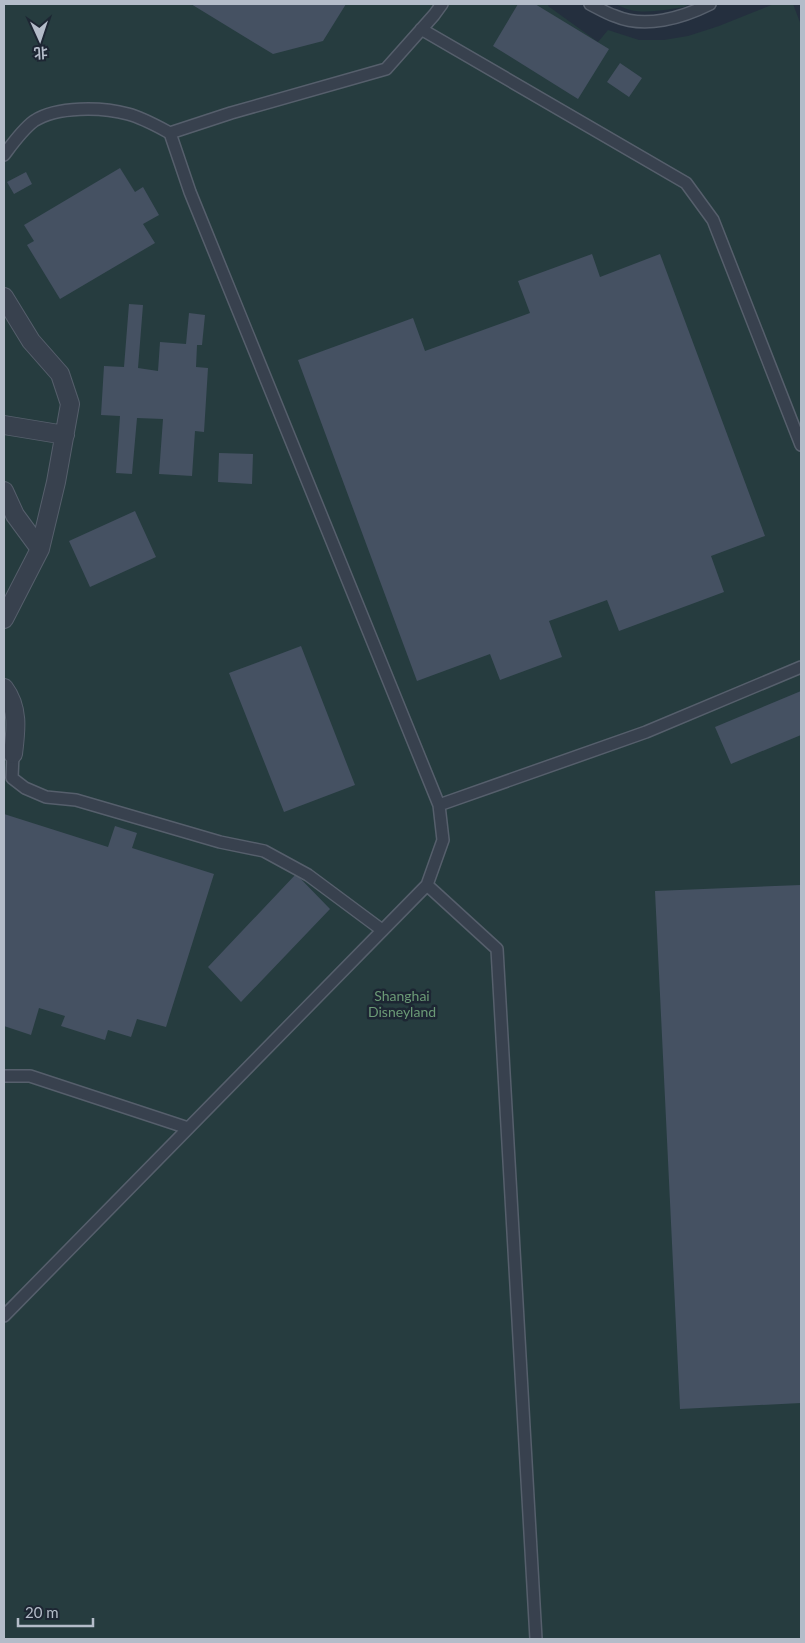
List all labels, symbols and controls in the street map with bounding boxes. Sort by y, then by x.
north arrow [15,15,65,65]
text: 北 [33,45,48,62]
park label: Shanghai Disneyland [368,987,436,1020]
scale bar [18,1596,92,1628]
text: 20 m [25,1603,59,1621]

